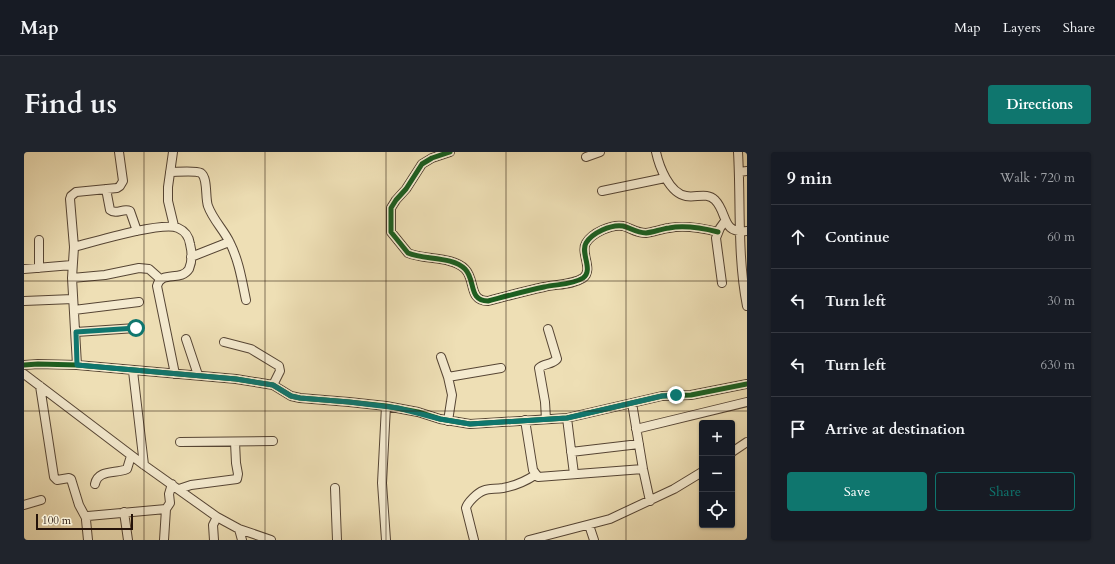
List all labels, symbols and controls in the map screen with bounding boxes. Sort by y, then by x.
text: Map [20,15,59,41]
text: Map [954,18,981,37]
text: Layers [1003,18,1041,37]
text: Share [1063,18,1095,37]
text: Find us [24,85,117,123]
button: Directions [988,85,1091,124]
text: 9 min [787,167,832,190]
text: Walk · 720 m [1000,169,1075,187]
icon: ahead [787,226,809,248]
text: Continue [825,227,890,247]
text: 60 m [1047,228,1075,246]
icon: left [787,290,809,312]
text: Turn left [825,291,886,311]
text: 30 m [1047,292,1075,310]
route start [127,319,145,337]
icon: left [787,354,809,376]
text: Turn left [825,355,886,375]
text: 630 m [1041,356,1075,374]
route end [667,386,685,404]
icon: arrive [787,418,809,440]
text: Arrive at destination [825,419,965,439]
map controls [699,420,735,528]
button: + [699,420,735,456]
button: − [699,456,735,492]
button: Save [787,472,927,511]
button: Share [935,472,1075,511]
button: locate [699,492,735,528]
scale bar [36,512,133,531]
text: 100 m [42,513,71,528]

